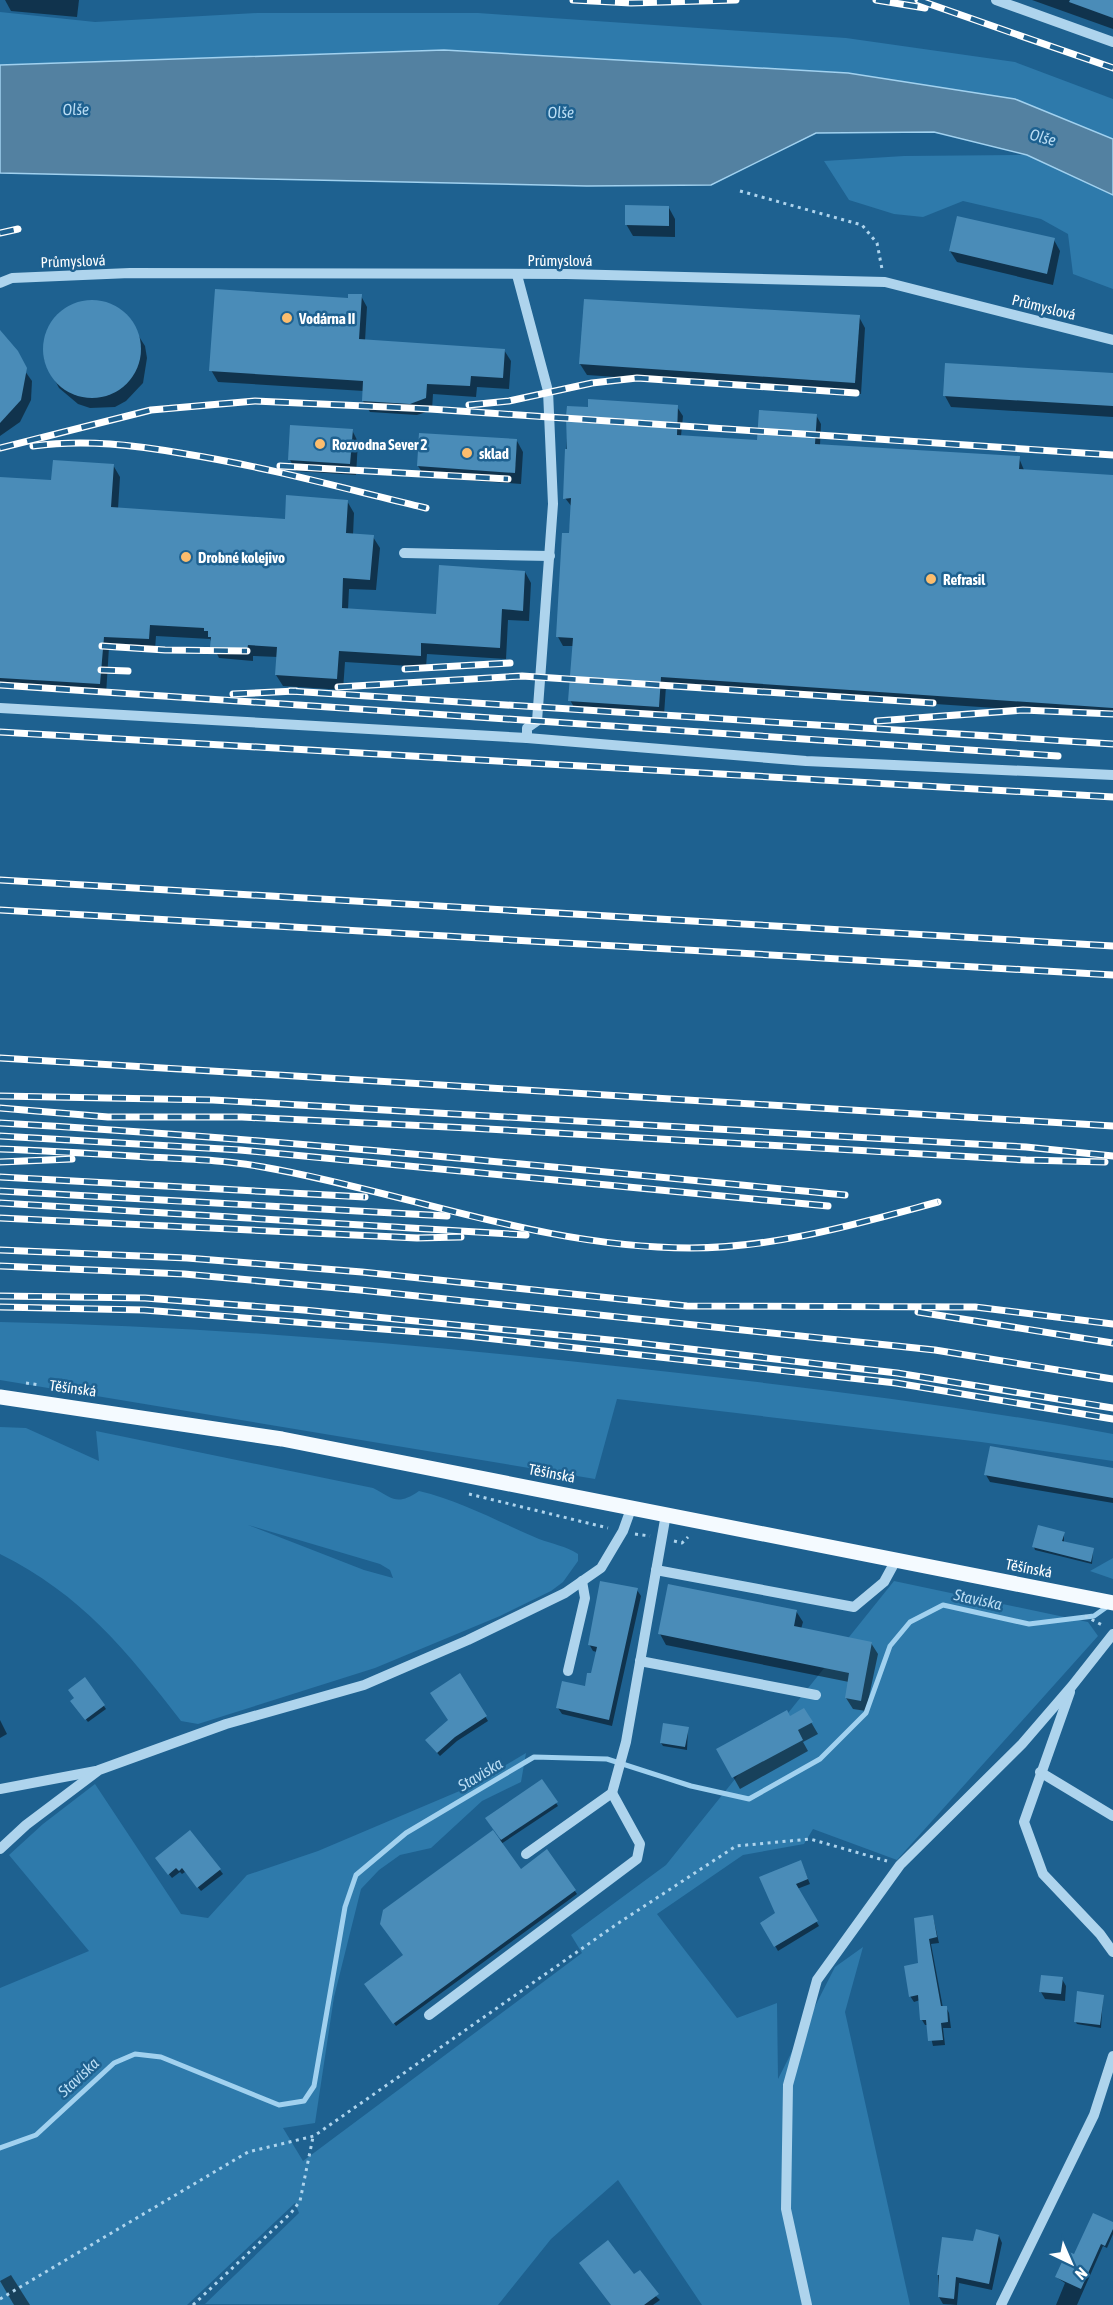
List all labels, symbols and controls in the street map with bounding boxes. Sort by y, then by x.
water label: Olše [63,100,89,118]
water label: Olše [548,103,574,121]
water label: Olše [1028,125,1058,149]
street label: Průmyslová [40,251,106,271]
street label: Průmyslová [527,252,593,269]
street label: Průmyslová [1010,291,1078,323]
place label: Vodárna II [298,310,356,327]
marker: Vodárna II [280,311,294,325]
place label: Rozvodna Sever 2 [332,436,428,453]
marker: Rozvodna Sever 2 [313,437,327,451]
place label: sklad [479,445,509,462]
marker: sklad [460,446,474,460]
place label: Drobné kolejivo [198,549,285,566]
marker: Drobné kolejivo [179,550,193,564]
place label: Refrasil [943,571,986,588]
marker: Refrasil [924,572,938,586]
street label: Těšínská [48,1376,98,1400]
street label: Těšínská [527,1460,577,1486]
street label: Těšínská [1004,1555,1054,1581]
water label: Staviska [951,1585,1004,1613]
water label: Staviska [454,1753,506,1795]
water label: Staviska [53,2053,102,2101]
north arrow [1041,2233,1101,2293]
text: N [1072,2264,1091,2284]

